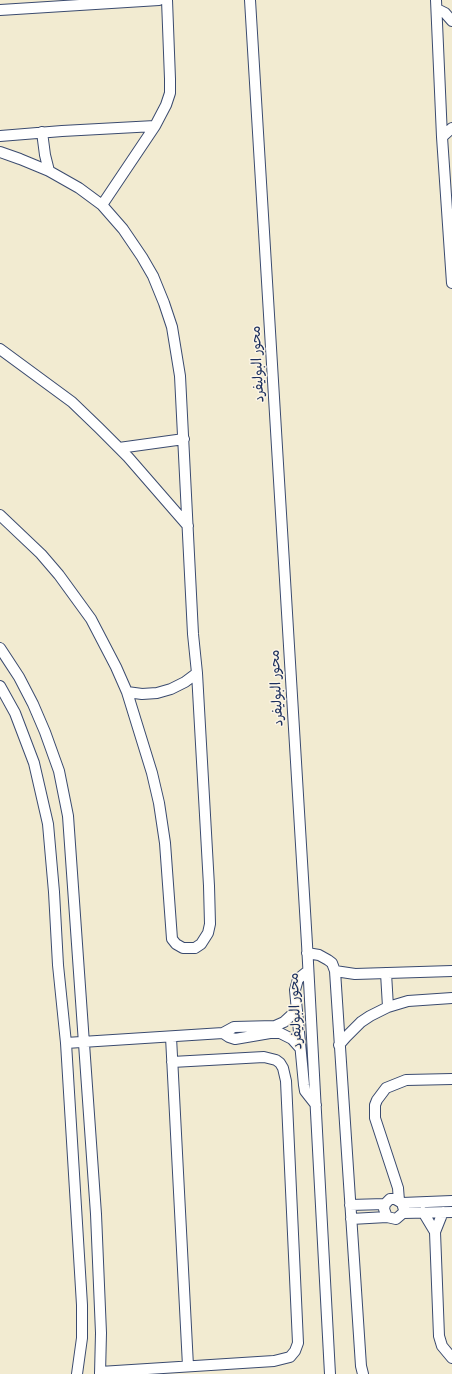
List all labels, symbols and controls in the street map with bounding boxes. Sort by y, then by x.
street label: محور البوليفرد [248,325,268,403]
street label: محور البوليفرد [267,649,287,727]
street label: محور البوليفرد [286,972,306,1050]

